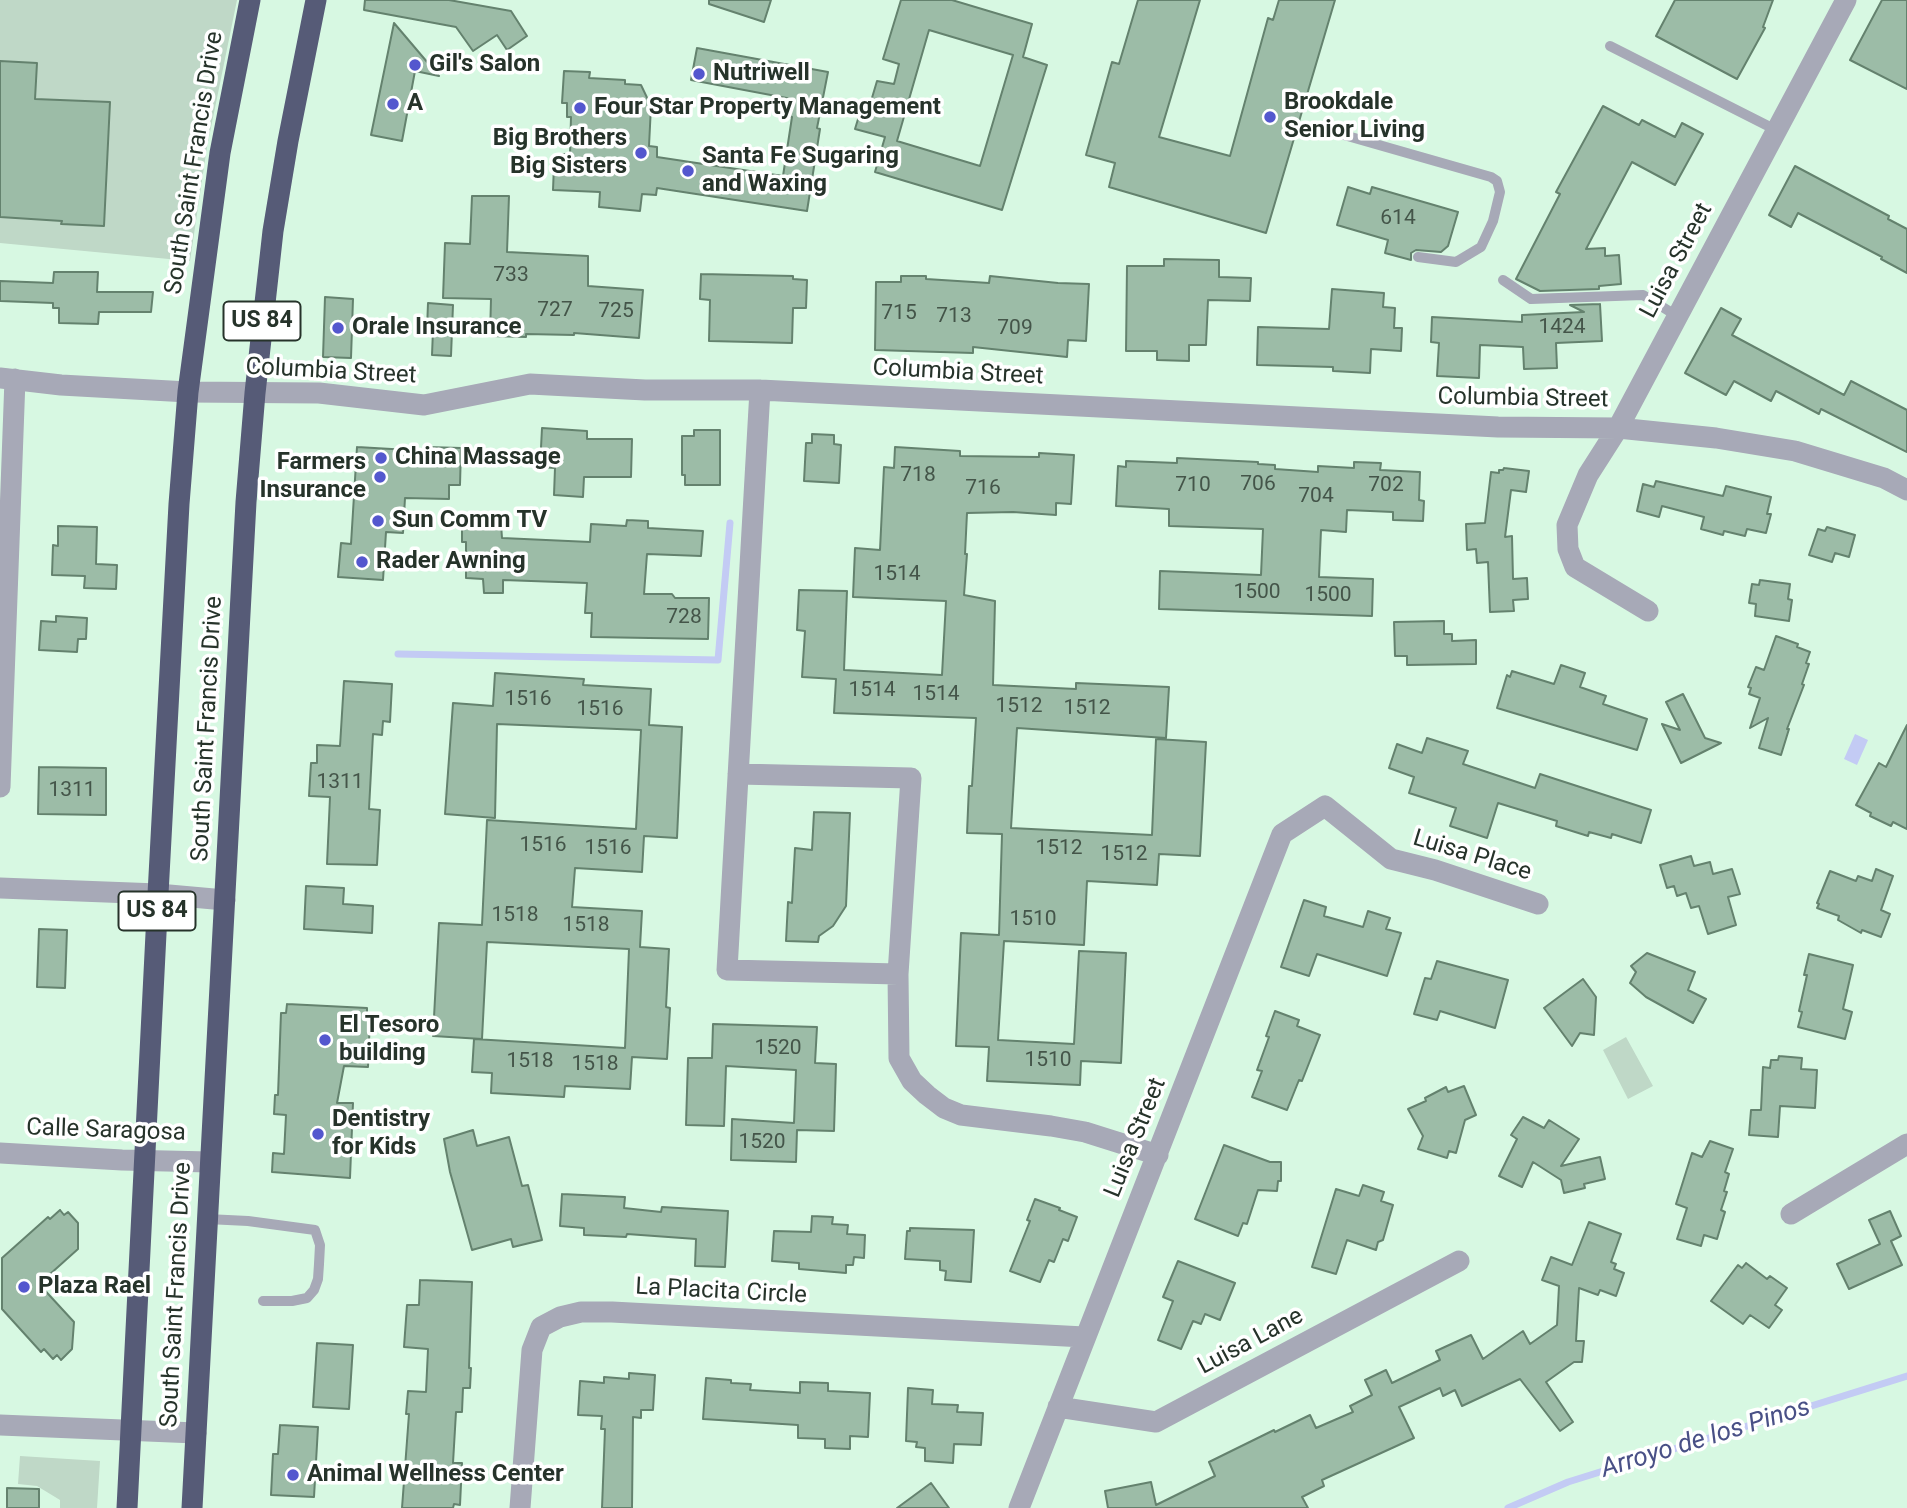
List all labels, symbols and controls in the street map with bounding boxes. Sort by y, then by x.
street label: South Saint Francis Drive [160,29,230,297]
place label: Gil's Salon [429,51,540,79]
marker: Gil's Salon [407,57,423,73]
place label: Nutriwell [713,60,810,88]
marker: Nutriwell [691,66,707,82]
place label: Brookdale Senior Living [1284,89,1425,145]
place label: A [407,90,423,118]
place label: Four Star Property Management [594,94,941,122]
marker: A [385,96,401,112]
marker: Four Star Property Management [572,100,588,116]
marker: Brookdale Senior Living [1262,109,1278,125]
place label: Big Brothers Big Sisters [493,125,627,181]
place label: Santa Fe Sugaring and Waxing [702,143,899,199]
marker: Big Brothers Big Sisters [633,145,649,161]
marker: Santa Fe Sugaring and Waxing [680,163,696,179]
street label: Luisa Street [1635,199,1719,323]
house number: 614 [1380,206,1416,232]
house number: 733 [493,263,529,289]
house number: 727 [537,298,573,324]
house number: 725 [598,299,634,325]
house number: 715 [881,301,917,327]
road number: US 84 [224,302,300,340]
house number: 713 [936,304,972,330]
place label: Orale Insurance [352,314,521,342]
house number: 1424 [1538,315,1586,341]
house number: 709 [997,316,1033,342]
marker: Orale Insurance [330,320,346,336]
street label: Columbia Street [245,353,417,391]
street label: Columbia Street [872,354,1044,392]
street label: Columbia Street [1437,383,1609,415]
place label: China Massage [395,444,561,472]
place label: Farmers Insurance [260,449,366,505]
marker: China Massage [373,450,389,466]
house number: 718 [900,463,936,489]
marker: Farmers Insurance [372,469,388,485]
house number: 706 [1240,472,1276,498]
house number: 710 [1175,473,1211,499]
house number: 702 [1368,473,1404,499]
house number: 716 [965,476,1001,502]
house number: 704 [1298,484,1334,510]
place label: Sun Comm TV [392,507,547,535]
marker: Sun Comm TV [370,513,386,529]
place label: Rader Awning [376,548,526,576]
marker: Rader Awning [354,554,370,570]
house number: 1514 [873,562,921,588]
house number: 1500 [1233,580,1281,606]
house number: 1500 [1304,583,1352,609]
street label: South Saint Francis Drive [187,595,229,863]
house number: 728 [666,605,702,631]
house number: 1514 [848,678,896,704]
house number: 1514 [912,682,960,708]
house number: 1516 [504,687,552,713]
house number: 1512 [995,694,1043,720]
house number: 1512 [1063,696,1111,722]
house number: 1516 [576,697,624,723]
house number: 1311 [316,770,364,796]
house number: 1311 [48,778,96,804]
street label: Luisa Place [1409,824,1535,888]
house number: 1516 [519,833,567,859]
house number: 1516 [584,836,632,862]
house number: 1512 [1035,836,1083,862]
house number: 1512 [1100,842,1148,868]
road number: US 84 [118,891,196,930]
house number: 1518 [491,903,539,929]
house number: 1510 [1009,907,1057,933]
house number: 1518 [562,913,610,939]
place label: El Tesoro building [339,1012,439,1068]
marker: El Tesoro building [317,1032,333,1048]
house number: 1520 [754,1036,802,1062]
house number: 1510 [1024,1048,1072,1074]
house number: 1518 [506,1049,554,1075]
house number: 1518 [571,1052,619,1078]
street label: Luisa Street [1099,1074,1173,1202]
place label: Dentistry for Kids [332,1106,430,1162]
street label: Calle Saragosa [26,1114,186,1148]
marker: Dentistry for Kids [310,1126,326,1142]
house number: 1520 [738,1130,786,1156]
street label: South Saint Francis Drive [156,1161,198,1429]
place label: Plaza Rael [38,1273,151,1301]
street label: La Placita Circle [635,1273,807,1311]
marker: Plaza Rael [16,1279,32,1295]
street label: Luisa Lane [1194,1302,1308,1382]
water label: Arroyo de los Pinos [1598,1392,1814,1486]
place label: Animal Wellness Center [307,1461,564,1489]
marker: Animal Wellness Center [285,1467,301,1483]

